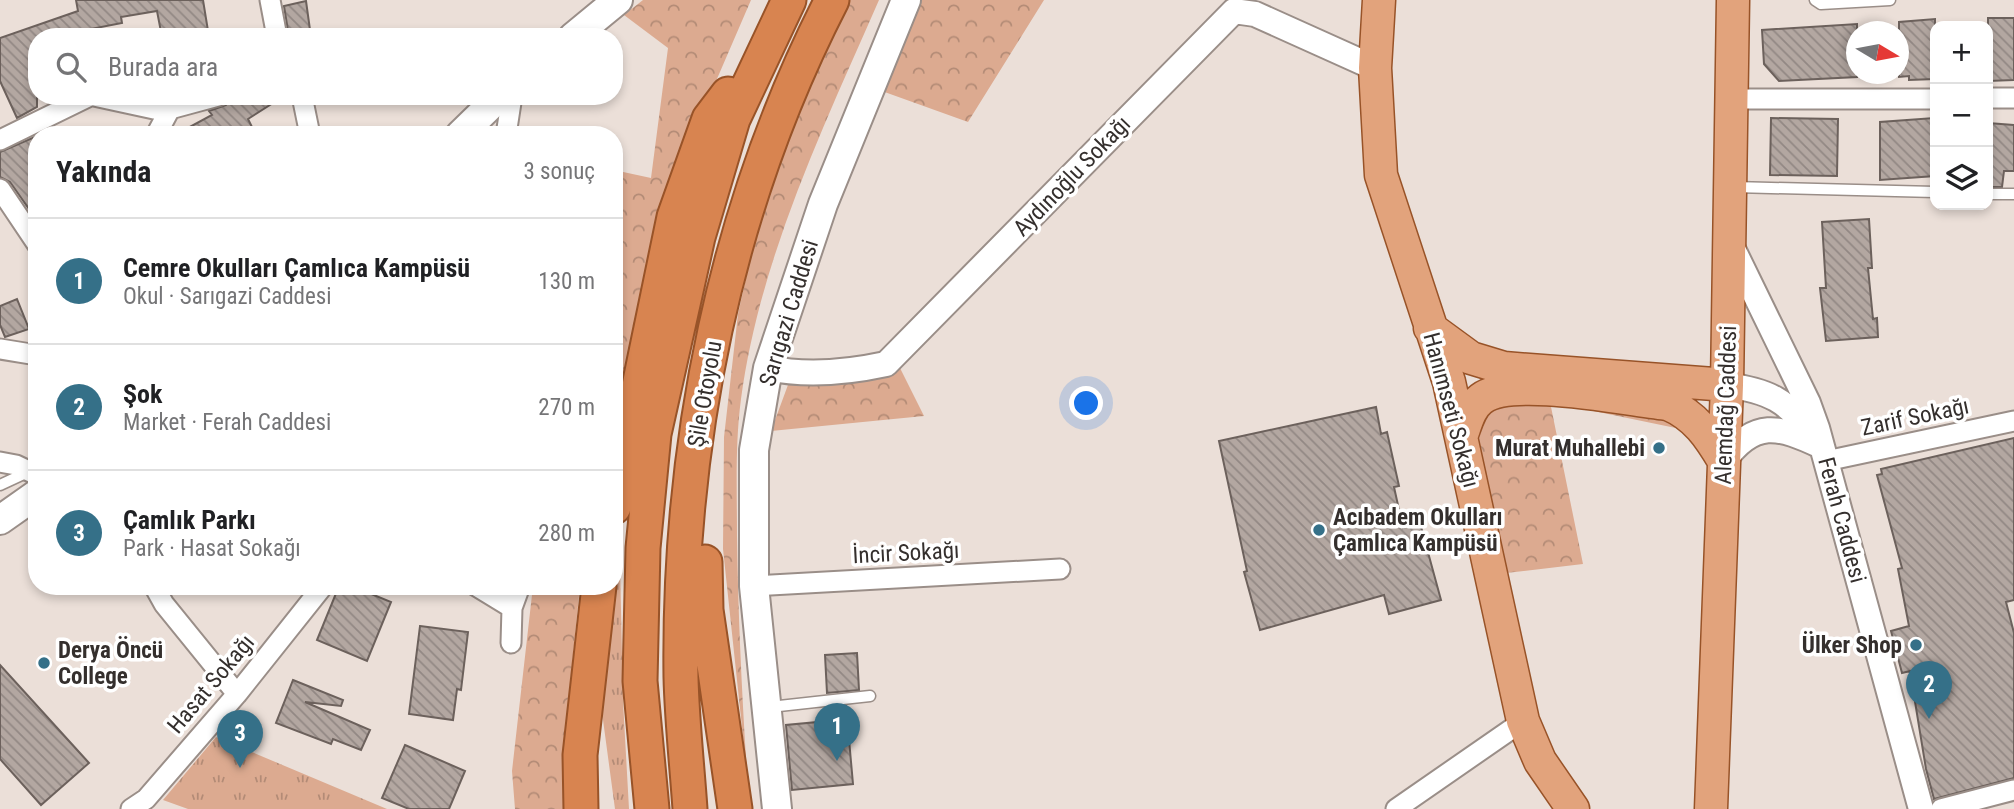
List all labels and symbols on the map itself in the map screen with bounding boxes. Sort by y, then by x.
north arrow [1846,21,1909,84]
street label: Aydınoğlu Sokağı [1008,110,1136,242]
street label: Sarıgazi Caddesi [754,236,824,390]
street label: Alemdağ Caddesi [1710,325,1742,485]
street label: Hanımseti Sokağı [1417,330,1485,490]
street label: Şile Otoyolu [682,339,728,449]
your location [1069,386,1103,420]
street label: Zarif Sokağı [1859,392,1971,442]
place label: Murat Muhallebi [1495,435,1645,462]
marker: Murat Muhallebi [1651,440,1667,456]
street label: Ferah Caddesi [1812,454,1872,586]
place label: Acıbadem Okulları Çamlıca Kampüsü [1333,504,1503,557]
marker: Acıbadem Okulları Çamlıca Kampüsü [1311,522,1327,538]
street label: İncir Sokağı [852,537,960,569]
street label: Hasat Sokağı [162,629,260,739]
place label: Ülker Shop [1802,631,1902,659]
place label: Derya Öncü College [58,636,163,690]
marker: Ülker Shop [1908,637,1924,653]
marker: Derya Öncü College [36,655,52,671]
pin: 2 [1906,661,1952,719]
pin: 1 [814,703,860,761]
pin: 3 [217,710,263,768]

